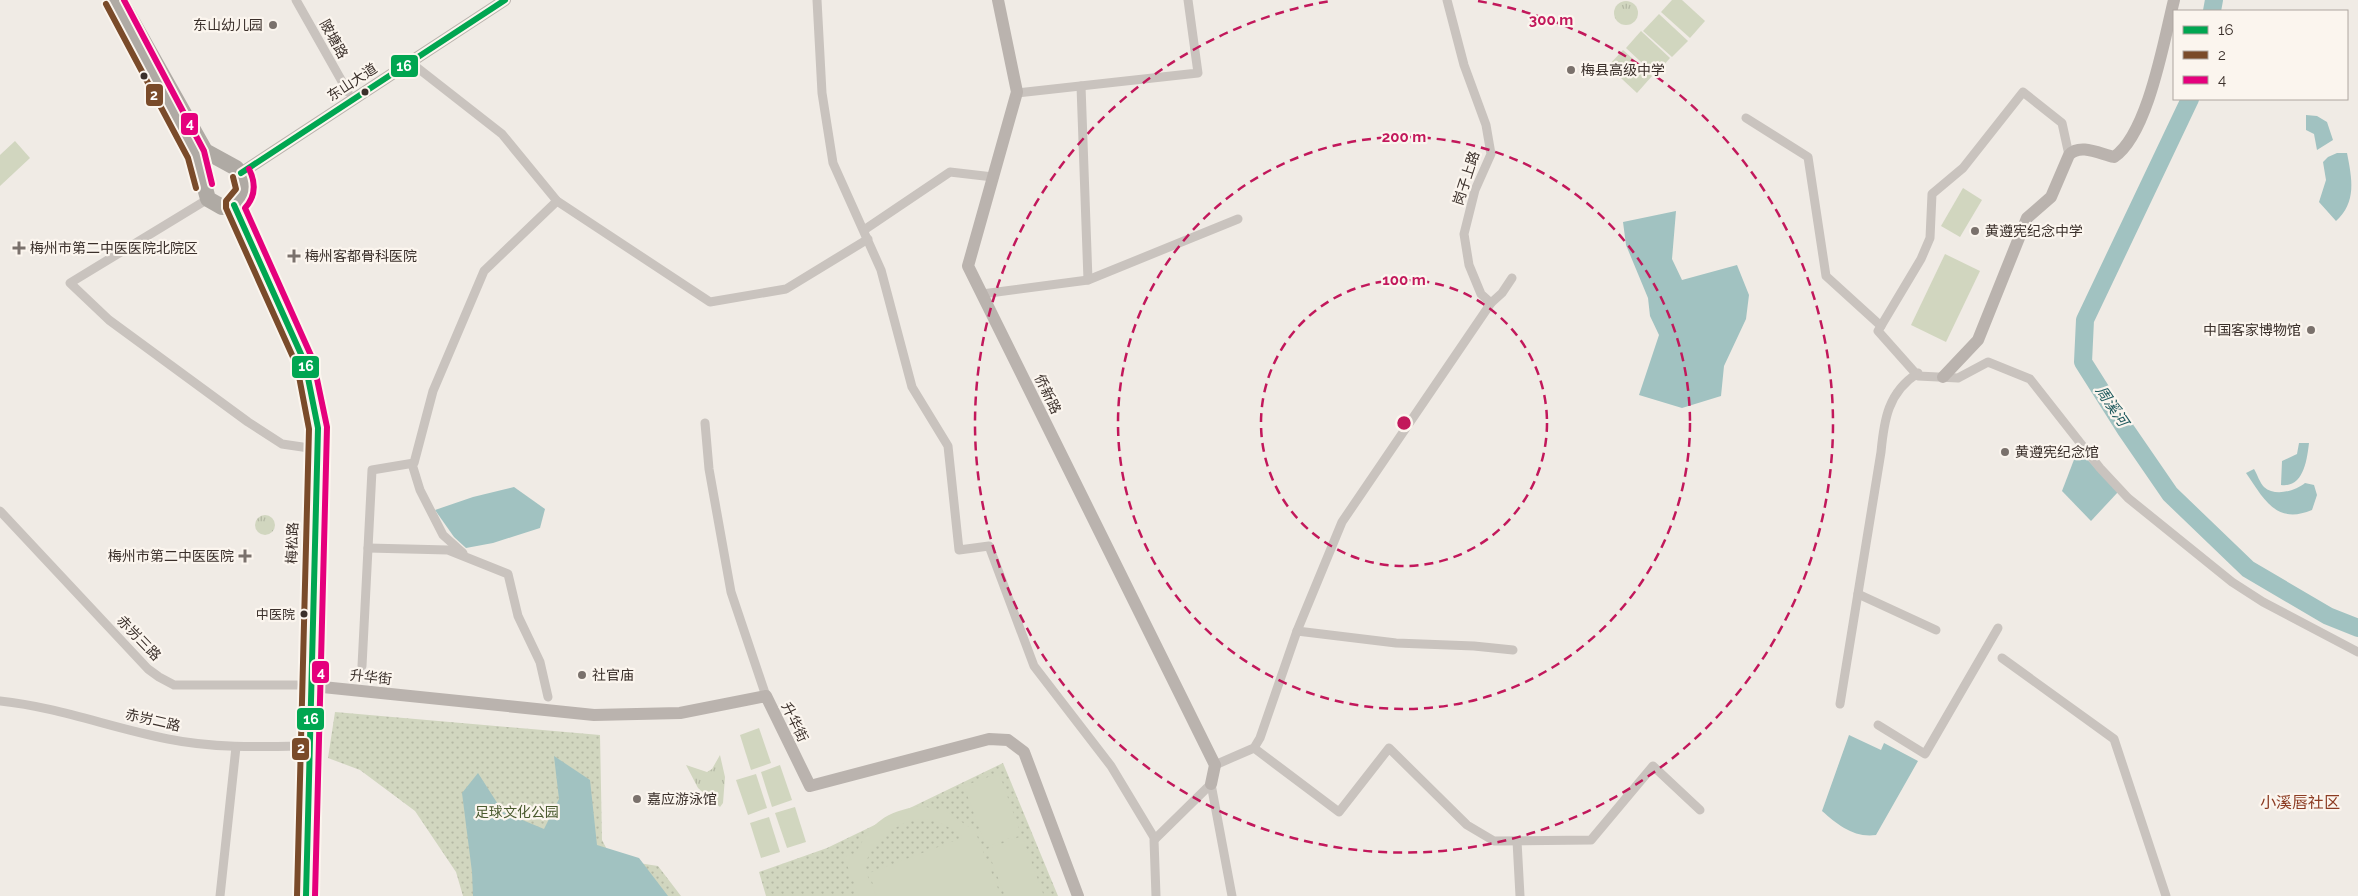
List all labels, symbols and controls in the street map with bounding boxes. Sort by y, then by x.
legend [2173,10,2348,100]
text: 300 m [1529,11,1573,29]
place label: 东山幼儿园 [193,17,263,33]
street label: 陂塘路 [317,17,351,61]
marker: 东山幼儿园 [267,19,279,31]
text: 16 [2218,21,2233,39]
text: 2 [2218,46,2226,64]
line badge: 16 [390,54,419,78]
text: 16 [396,58,412,74]
street label: 东山大道 [324,60,380,104]
place label: 梅县高级中学 [1581,62,1665,78]
marker: 梅县高级中学 [1565,64,1577,76]
unlabelled marker [139,71,149,81]
text: 4 [2218,71,2226,89]
line badge: 2 [145,83,164,107]
text: 2 [150,87,158,103]
unlabelled marker [360,87,370,97]
line badge: 4 [180,112,199,136]
text: 4 [186,115,194,131]
text: 200 m [1382,128,1426,146]
street label: 岗子上路 [1450,149,1482,207]
place label: 黄遵宪纪念中学 [1985,223,2083,239]
marker: 黄遵宪纪念中学 [1969,225,1981,237]
place label: 梅州市第二中医医院北院区 [30,240,198,256]
marker: 梅州市第二中医医院北院区 [12,241,26,255]
place label: 梅州客都骨科医院 [305,248,417,264]
marker: 梅州客都骨科医院 [287,249,301,263]
text: 100 m [1382,271,1426,289]
place label: 中国客家博物馆 [2203,322,2301,338]
marker: 中国客家博物馆 [2305,324,2317,336]
line badge: 16 [291,355,320,379]
text: 16 [298,358,314,374]
street label: 侨新路 [1032,372,1064,416]
water label: 周溪河 [2092,382,2134,432]
centre of rings [1395,414,1413,432]
place label: 黄遵宪纪念馆 [2015,444,2099,460]
marker: 黄遵宪纪念馆 [1999,446,2011,458]
street label: 梅松路 [283,522,301,564]
place label: 梅州市第二中医医院 [108,548,234,564]
marker: 梅州市第二中医医院 [238,549,252,563]
place label: 中医院 [256,607,295,622]
marker: 中医院 [299,609,309,619]
street label: 赤岃三路 [114,612,164,664]
line badge: 4 [311,660,330,684]
text: 4 [317,664,325,680]
street label: 升华街 [349,667,393,687]
place label: 社官庙 [592,667,634,683]
marker: 社官庙 [576,669,588,681]
street label: 升华街 [779,700,811,744]
street label: 赤岃二路 [124,706,182,734]
line badge: 16 [296,707,325,731]
text: 16 [303,711,319,727]
line badge: 2 [291,737,310,761]
text: 2 [297,740,305,756]
place label: 嘉应游泳馆 [647,791,717,807]
marker: 嘉应游泳馆 [631,793,643,805]
district label: 小溪唇社区 [2260,793,2340,812]
park label: 足球文化公园 [475,804,559,820]

